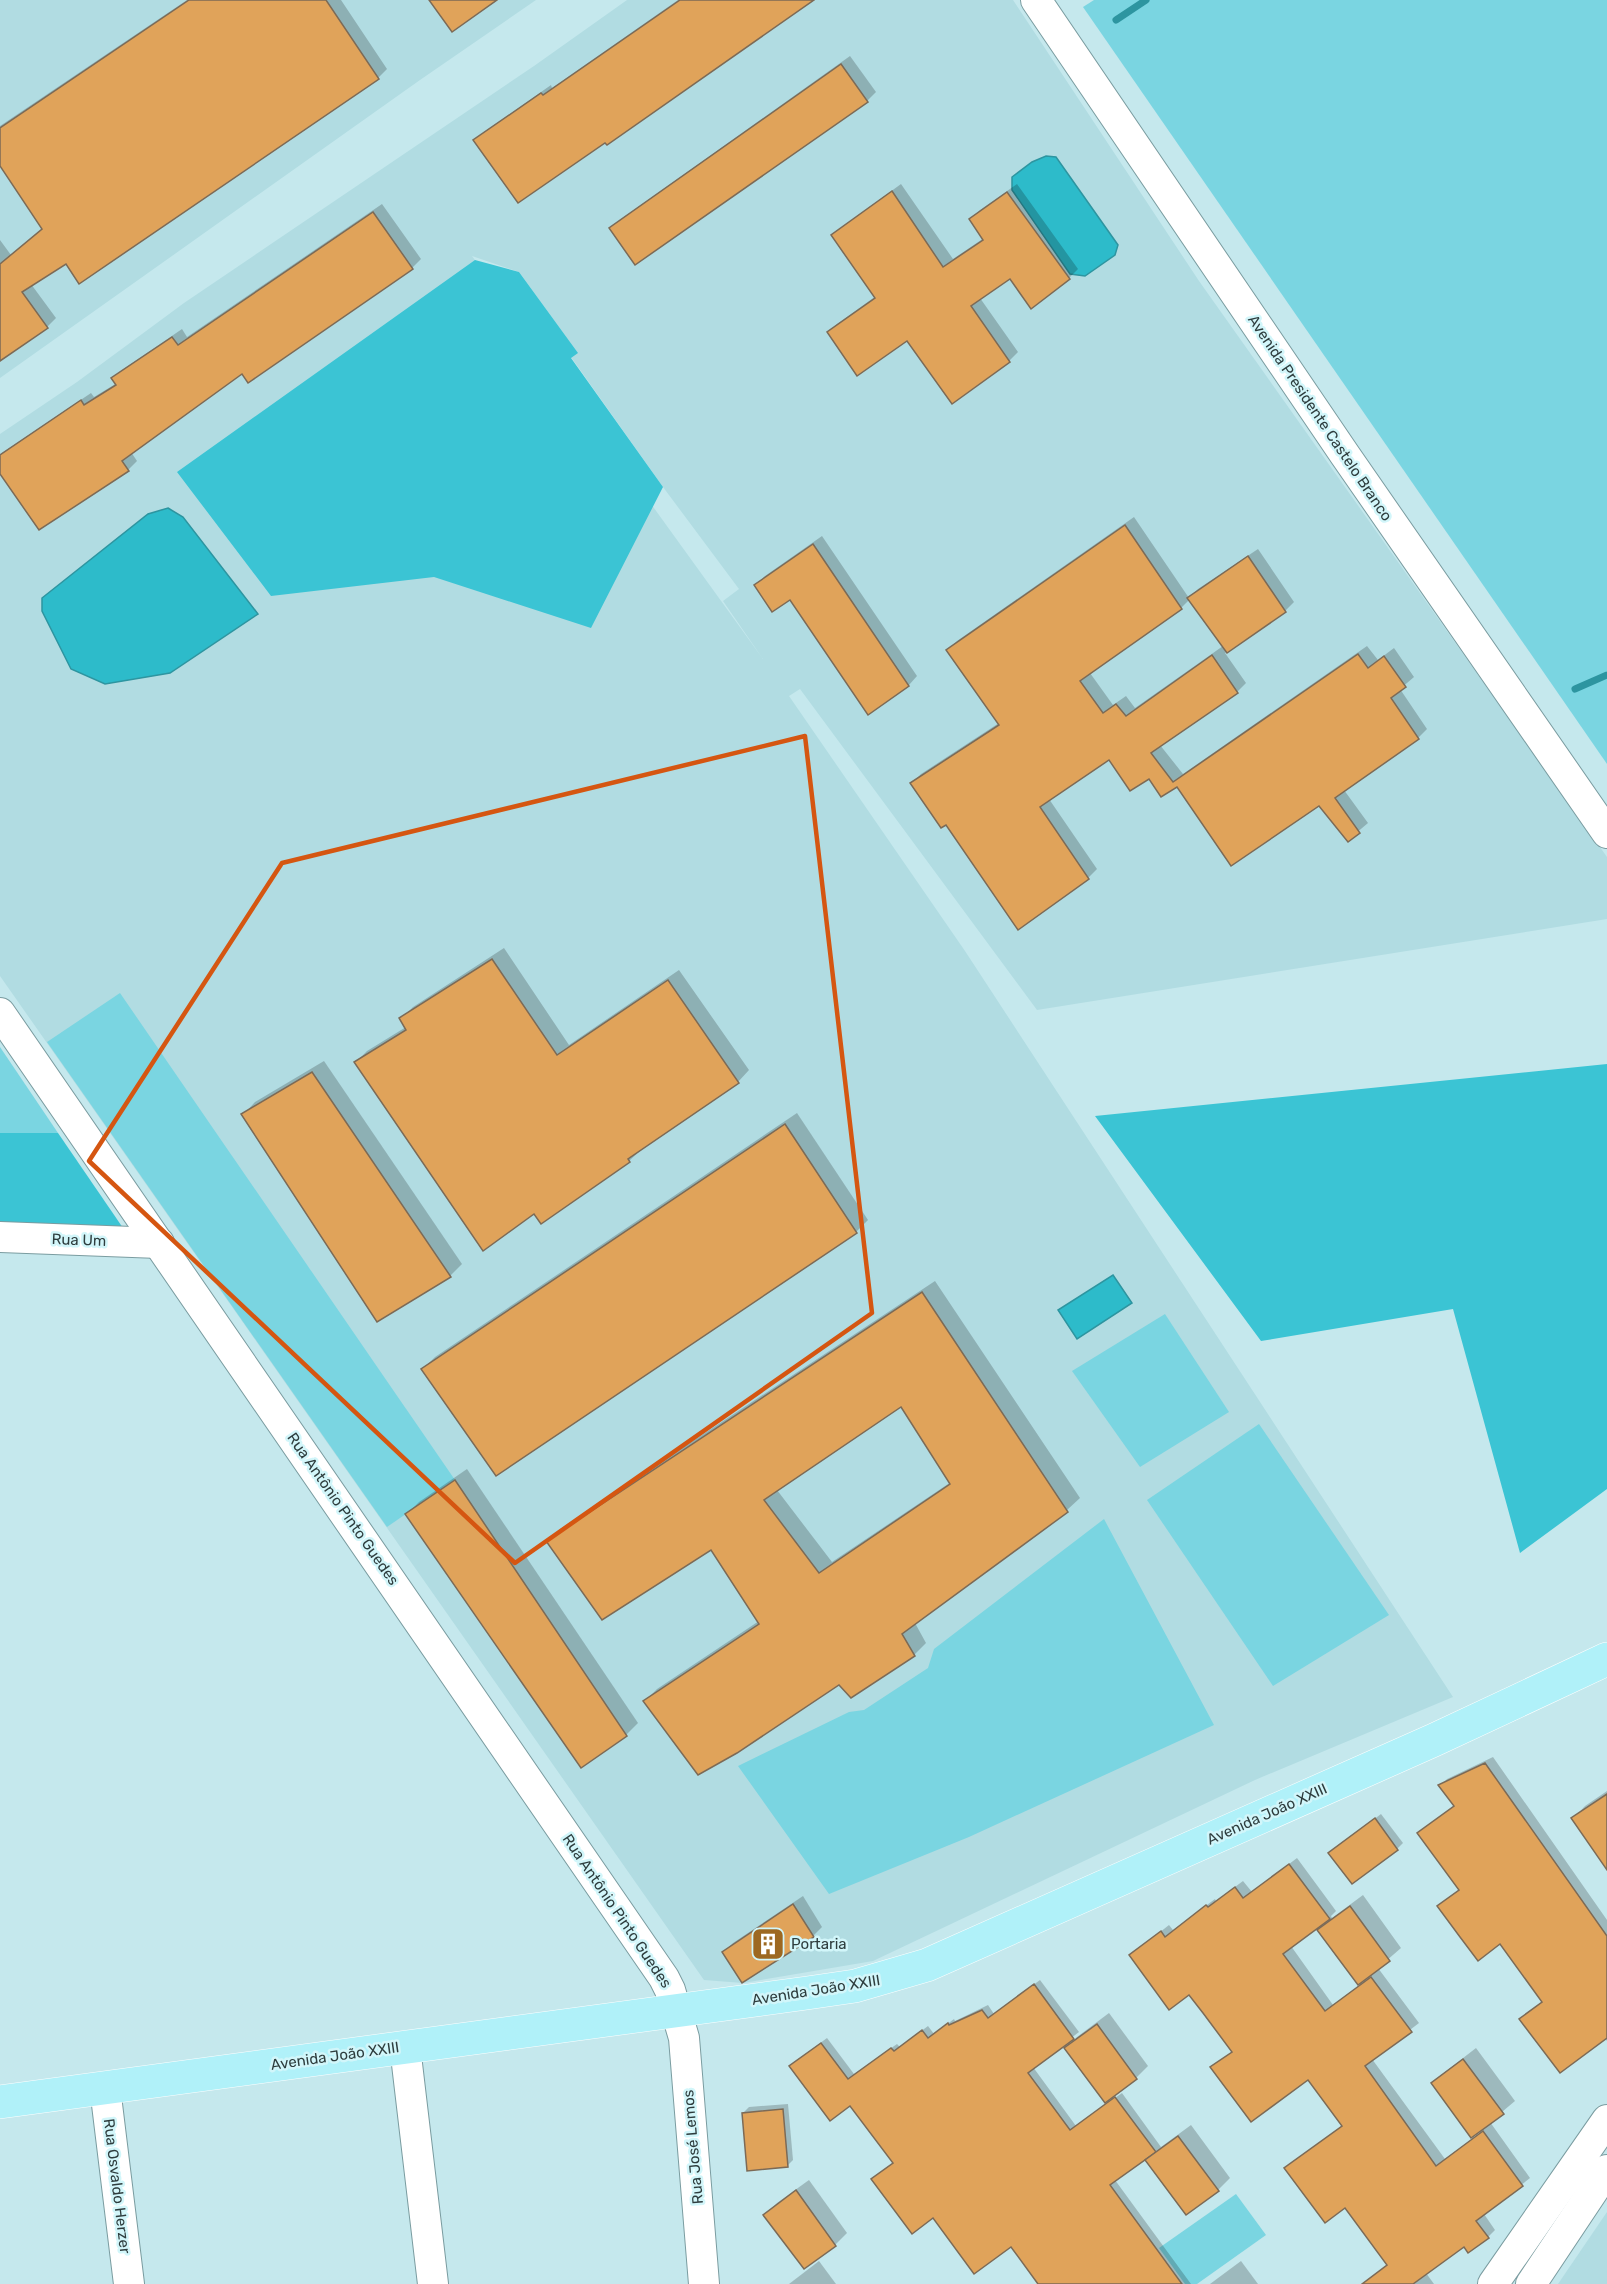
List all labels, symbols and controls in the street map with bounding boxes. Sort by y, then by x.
street label: Avenida Presidente Castelo Branco [1244,312,1396,524]
street label: Rua Um [51,1230,107,1250]
street label: Rua Antônio Pinto Guedes [283,1429,403,1589]
street label: Avenida João XXIII [1204,1779,1330,1849]
street label: Rua Antônio Pinto Guedes [559,1831,676,1992]
building icon: Portaria [750,1926,786,1962]
place label: Portaria [791,1935,847,1953]
street label: Avenida João XXIII [751,1971,881,2009]
street label: Avenida João XXIII [270,2038,400,2074]
street label: Rua José Lemos [679,2089,707,2205]
street label: Rua Osvaldo Herzer [100,2117,134,2255]

